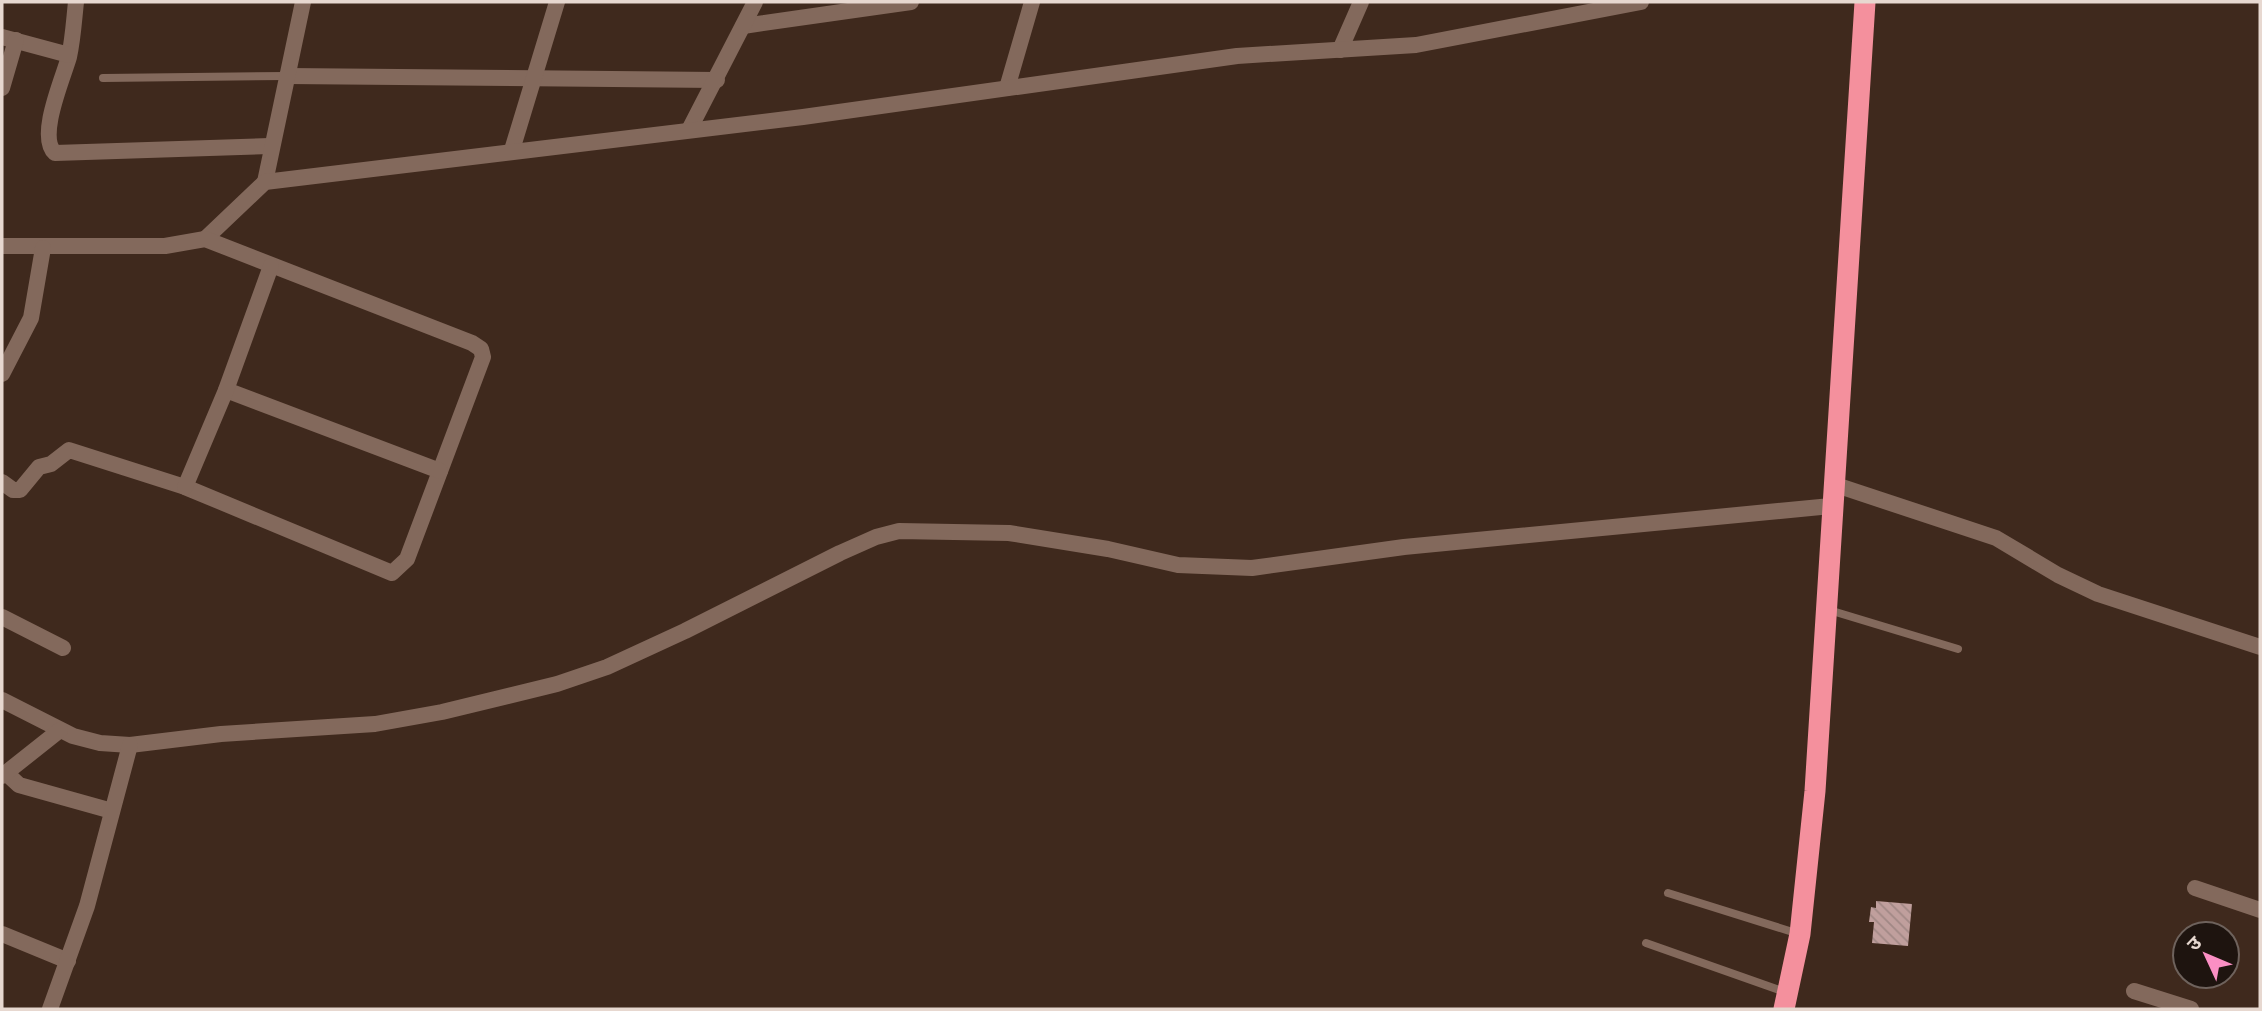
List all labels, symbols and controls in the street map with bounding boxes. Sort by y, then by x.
north arrow [2171,920,2241,990]
text: उ [2183,932,2208,956]

